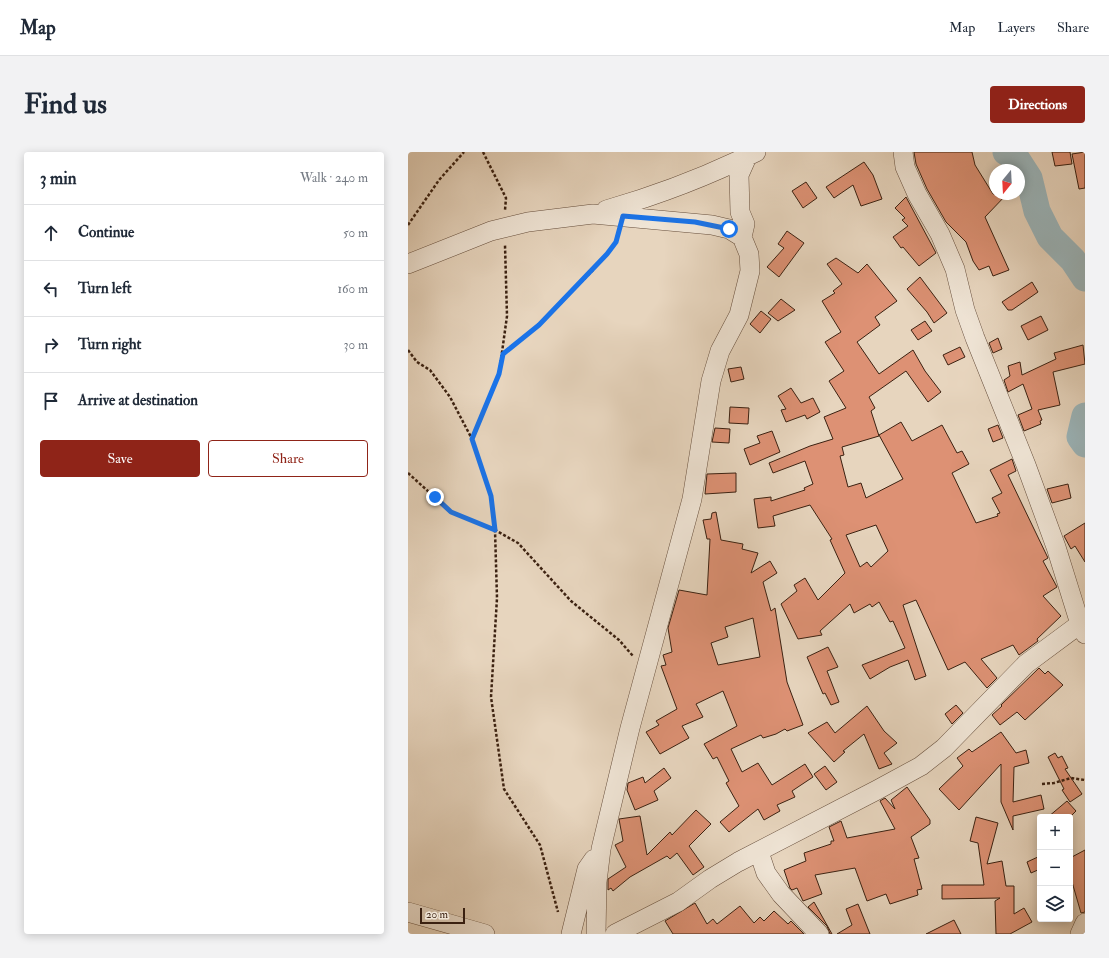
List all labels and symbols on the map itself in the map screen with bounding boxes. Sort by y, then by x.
north arrow [989,164,1025,200]
route start [720,220,738,238]
route end [426,488,444,506]
scale bar [420,906,465,925]

